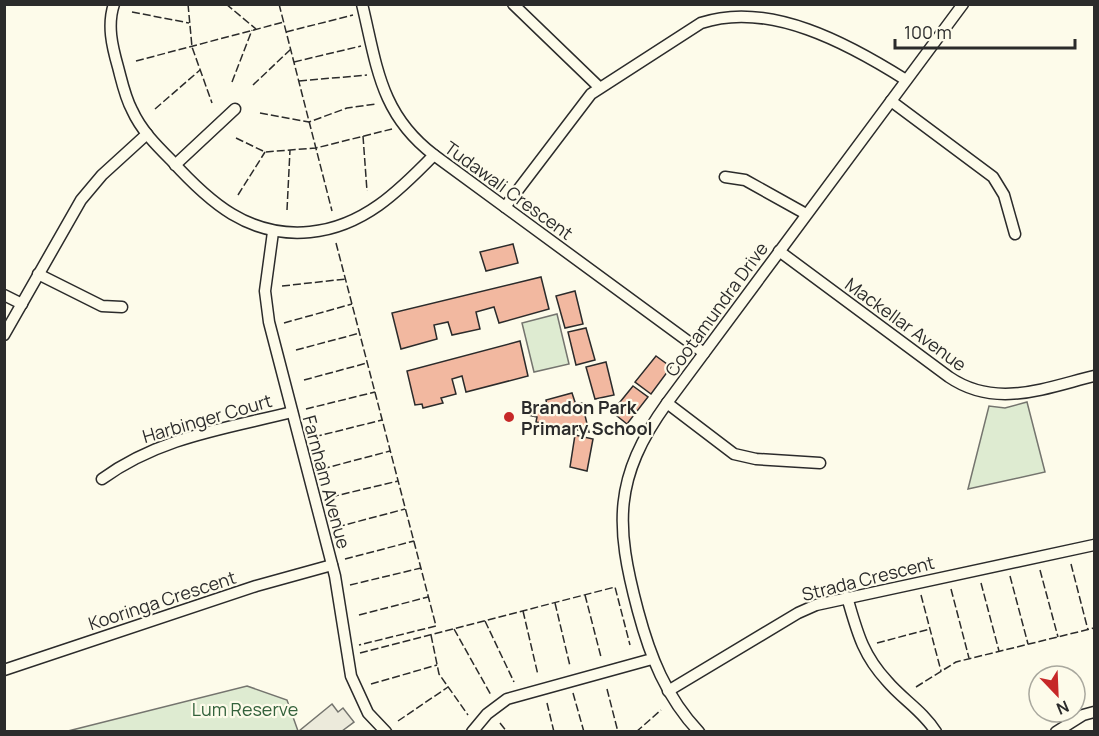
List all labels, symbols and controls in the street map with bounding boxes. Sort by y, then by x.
scale bar [895,12,1075,50]
text: 100 m [904,20,952,44]
street label: Tudawali Crescent [440,135,578,245]
street label: Cootamundra Drive [659,237,773,381]
street label: Mackellar Avenue [841,272,971,376]
street label: Harbinger Court [140,388,274,448]
place label: Brandon Park Primary School [521,395,653,440]
marker: Brandon Park Primary School [502,410,516,424]
street label: Farnham Avenue [298,413,356,551]
street label: Strada Crescent [799,550,937,606]
street label: Kooringa Crescent [85,565,239,635]
north arrow [1027,664,1087,724]
text: N [1053,695,1072,720]
park label: Lum Reserve [192,697,298,721]

